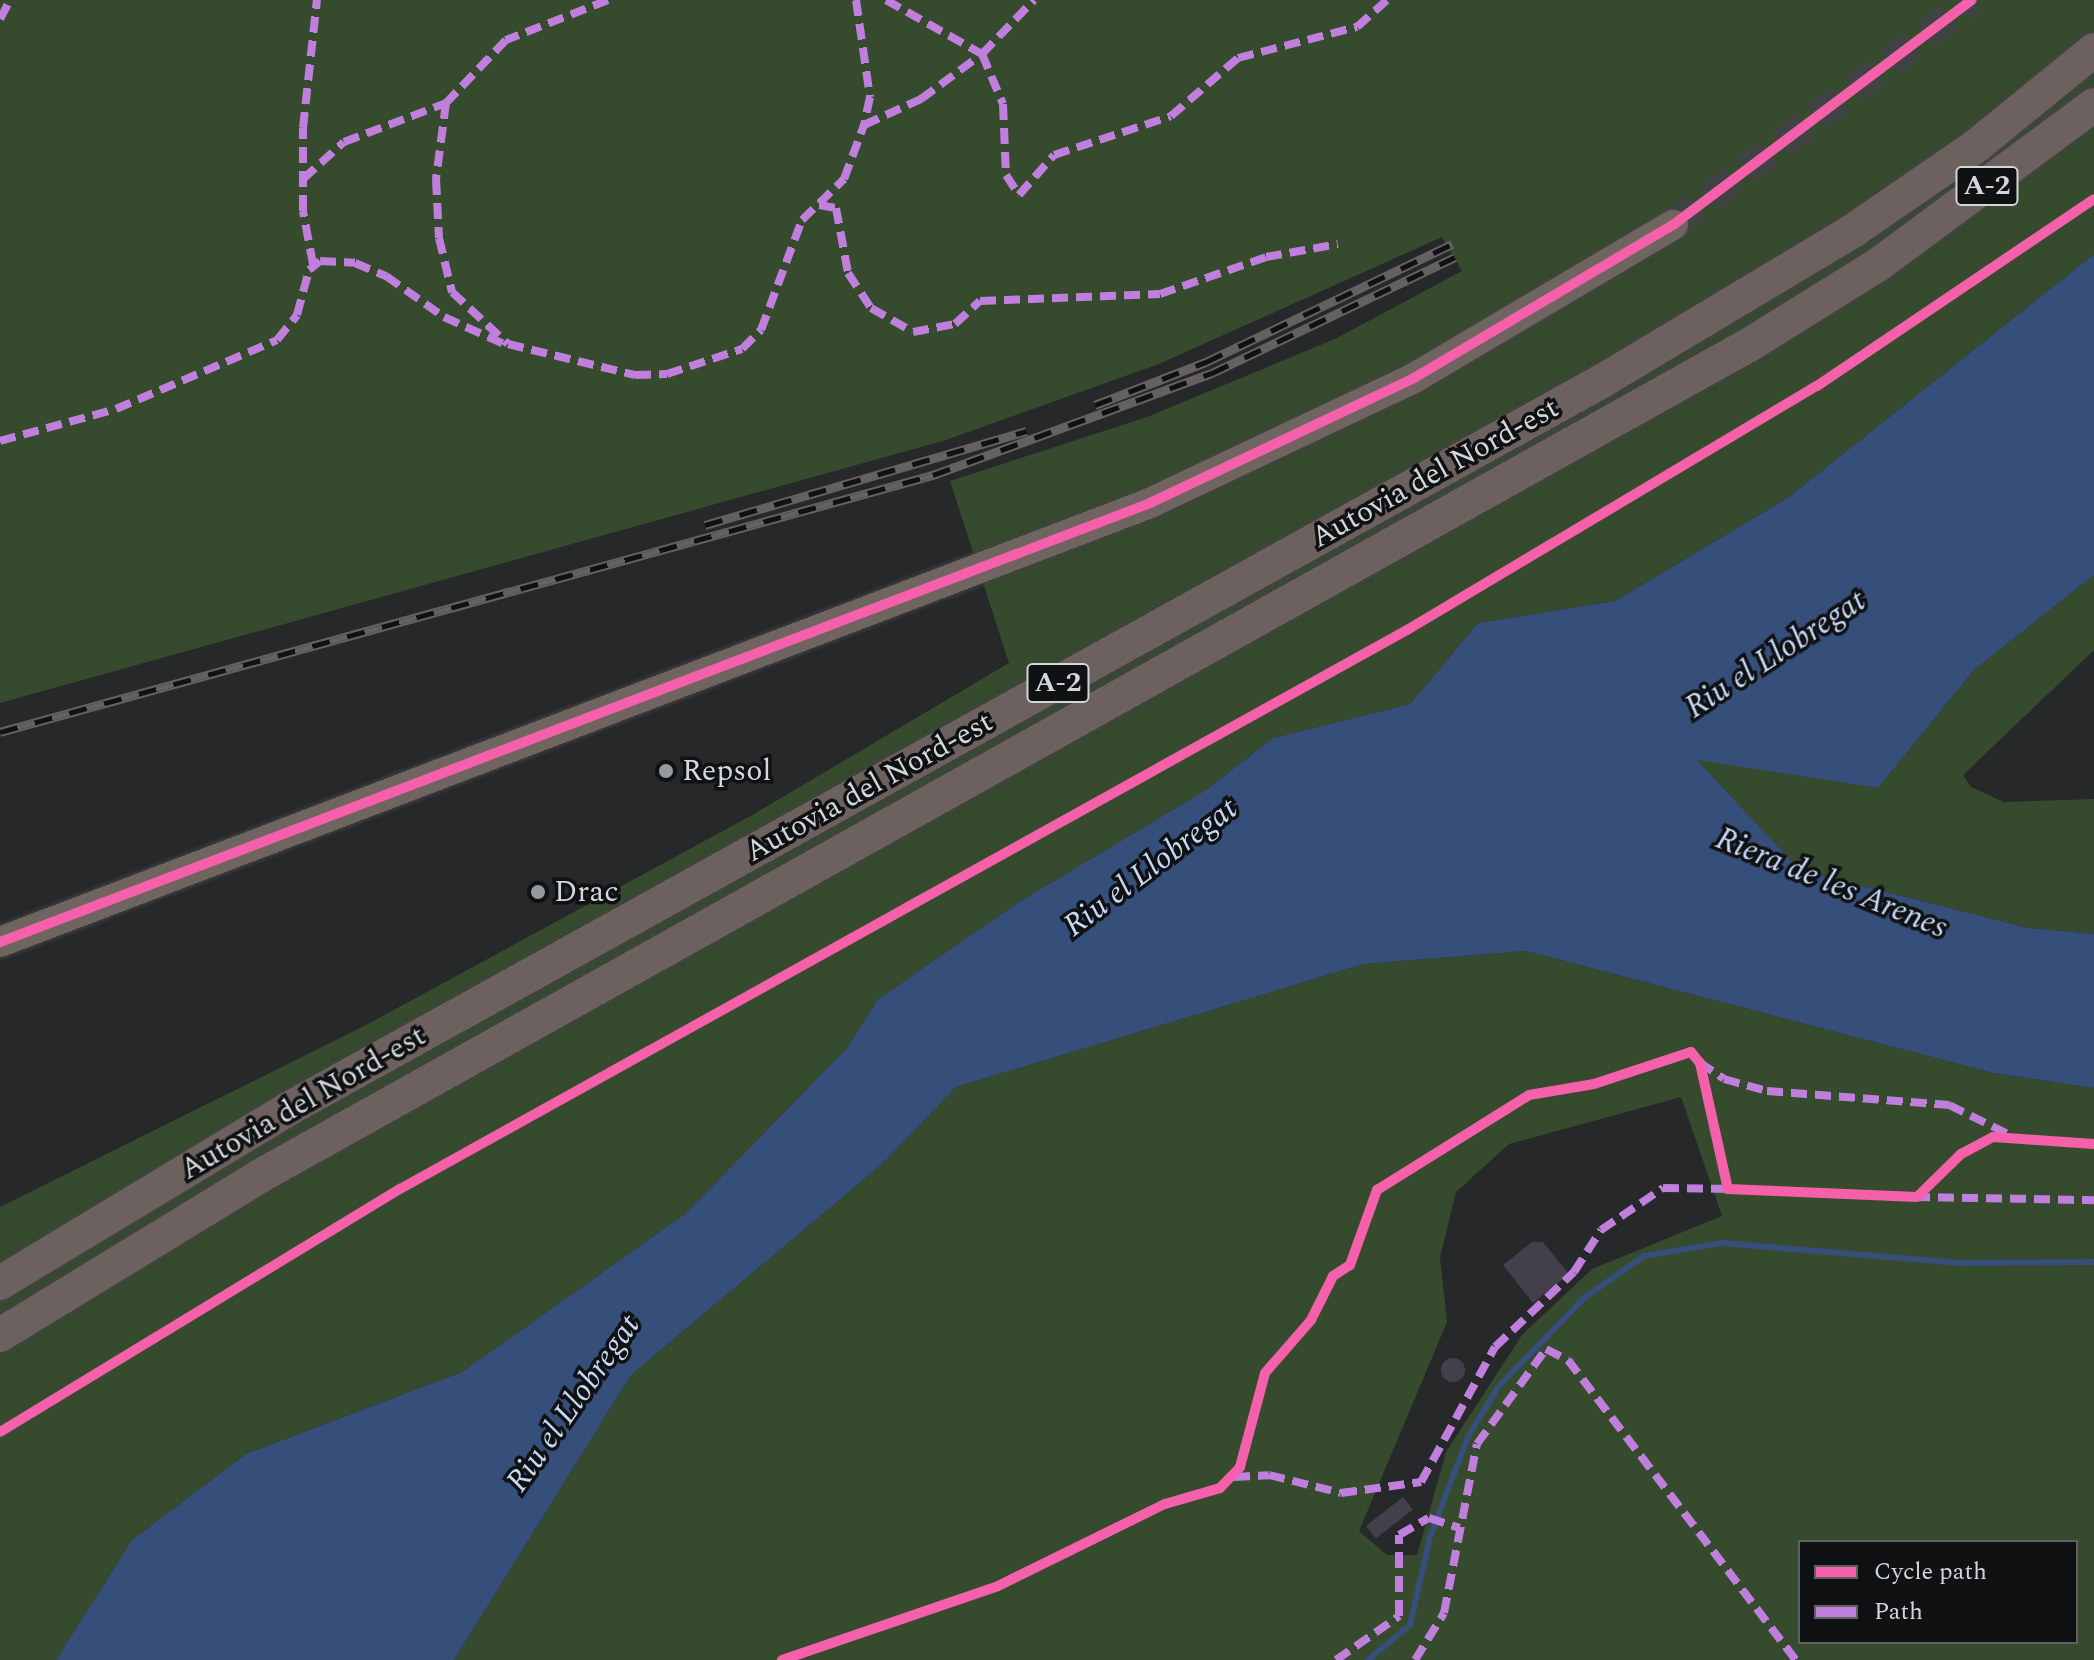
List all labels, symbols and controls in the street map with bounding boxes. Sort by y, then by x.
road number: A-2 [1955,162,2019,210]
street label: Autovia del Nord-est [1305,390,1565,556]
water label: Riu el Llobregat [1679,582,1873,728]
road number: A-2 [1026,659,1090,707]
street label: Autovia del Nord-est [739,704,999,870]
place label: Repsol [682,753,771,789]
marker: Repsol [657,762,675,780]
water label: Riu el Llobregat [1057,790,1245,946]
water label: Riera de les Arenes [1710,820,1952,948]
place label: Drac [554,874,618,910]
marker: Drac [529,883,547,901]
street label: Autovia del Nord-est [174,1018,432,1188]
water label: Riu el Llobregat [499,1308,649,1500]
legend [1798,1540,2078,1644]
text: Cycle path [1874,1554,1987,1590]
text: Path [1874,1594,1923,1630]

